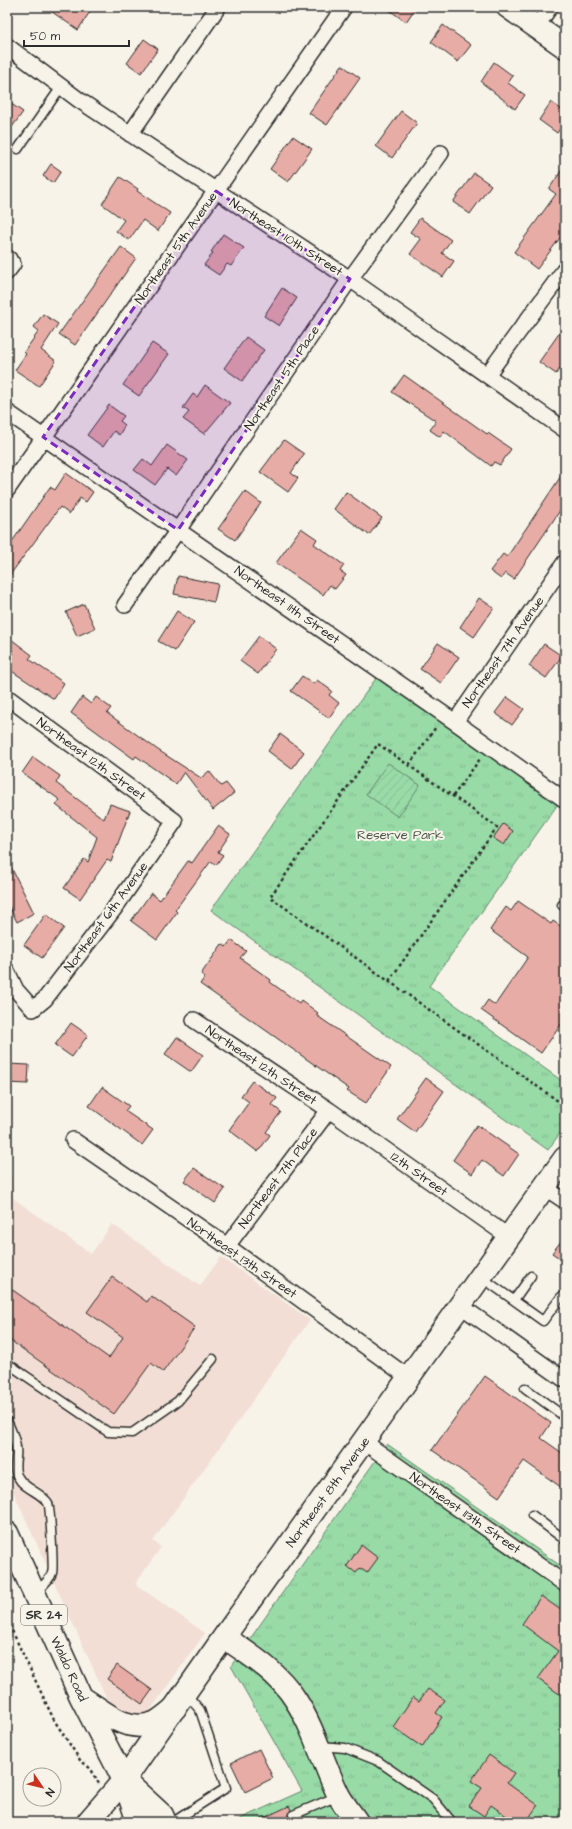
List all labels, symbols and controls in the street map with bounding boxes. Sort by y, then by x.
scale bar [24,22,129,48]
text: 50 m [30,28,61,45]
street label: Northeast 5th Avenue [130,188,222,308]
street label: Northeast 10th Street [226,194,347,281]
street label: Northeast 5th Place [240,322,324,434]
street label: Northeast 11th Street [231,562,344,649]
street label: Northeast 7th Avenue [458,593,548,711]
street label: Northeast 12th Street [33,713,150,805]
park label: Reserve Park [357,826,443,844]
street label: Northeast 6th Avenue [60,858,152,976]
street label: Northeast 12th Street [202,1021,321,1110]
street label: Northeast 7th Place [234,1124,322,1232]
street label: 12th Street [387,1148,452,1201]
street label: Northeast 13th Street [183,1213,301,1303]
street label: Northeast 8th Avenue [282,1433,374,1551]
street label: Northeast 113th Street [406,1468,525,1559]
road number: SR 24 [21,1605,67,1625]
street label: Waldo Road [46,1634,92,1705]
north arrow [22,1767,62,1807]
text: N [42,1785,58,1800]

